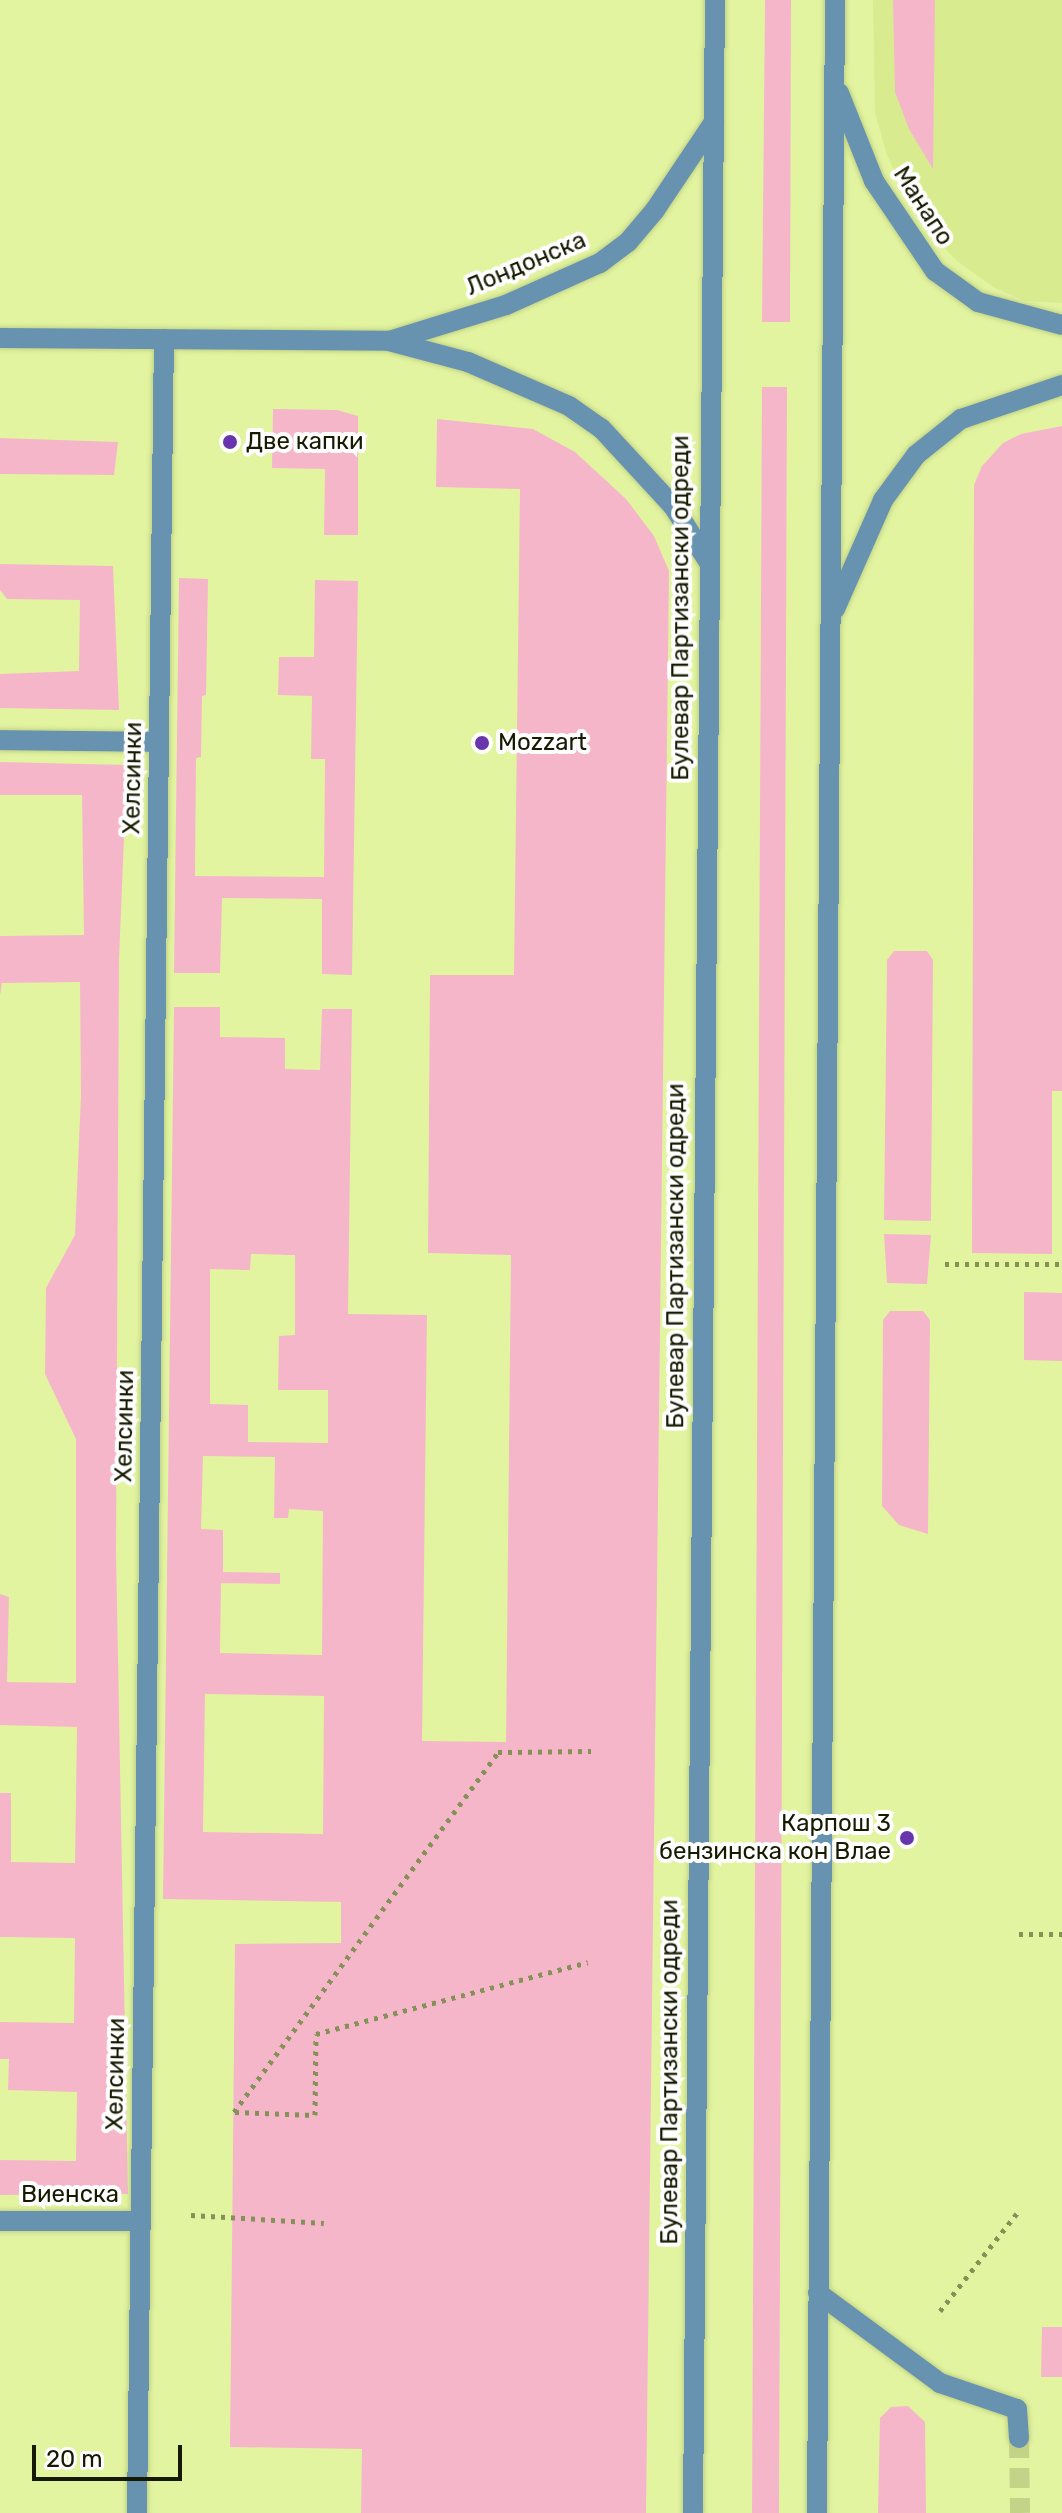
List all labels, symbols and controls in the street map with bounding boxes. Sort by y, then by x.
street label: Манапо [887,161,959,251]
street label: Лондонска [462,226,590,302]
place label: Две капки [246,428,364,456]
marker: Две капки [221,433,239,451]
street label: Булевар Партизански одреди [667,435,695,781]
street label: Хелсинки [118,722,148,834]
place label: Mozzart [498,729,587,757]
marker: Mozzart [473,734,491,752]
street label: Булевар Партизански одреди [662,1083,690,1429]
street label: Хелсинки [110,1370,140,1482]
place label: Карпош 3 бензинска кон Влае [659,1810,891,1866]
marker: Карпош 3 бензинска кон Влае [898,1829,916,1847]
street label: Булевар Партизански одреди [656,1899,684,2245]
street label: Хелсинки [101,2018,131,2130]
street label: Виенска [21,2181,119,2209]
scale bar [36,2429,186,2479]
text: 20 m [46,2445,103,2473]

